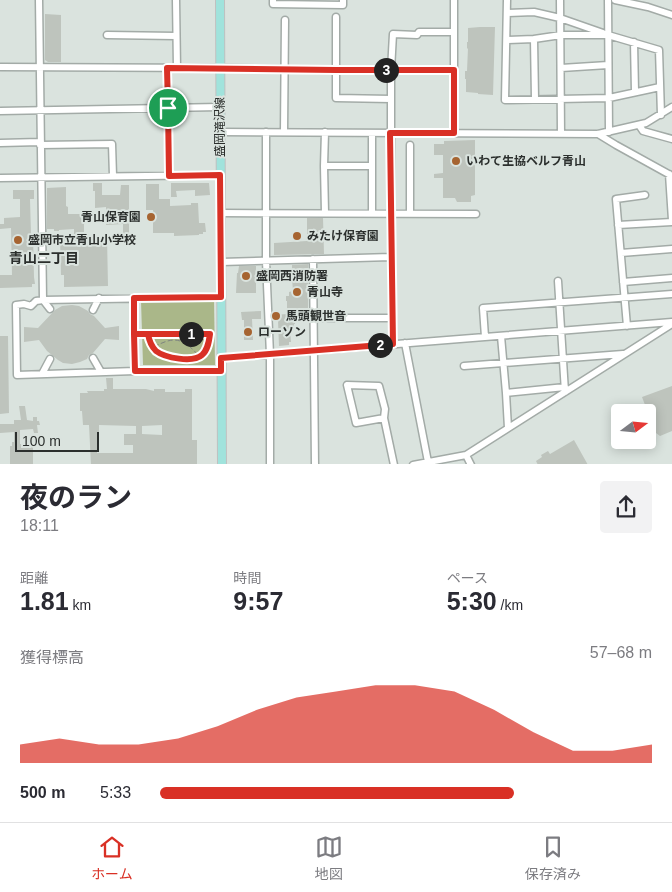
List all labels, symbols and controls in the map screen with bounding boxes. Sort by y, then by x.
pin: 3 [374,58,398,82]
text: 3 [383,62,390,78]
pin [147,87,189,129]
icon: arrive [154,94,182,122]
street label: 盛岡滝沢線 [213,97,227,157]
place label: いわて生協ベルフ青山 [466,154,586,168]
marker: いわて生協ベルフ青山 [450,155,462,167]
place label: 青山保育園 [81,210,141,224]
marker: 青山保育園 [145,211,157,223]
place label: みたけ保育園 [307,229,379,243]
marker: みたけ保育園 [291,230,303,242]
place label: 盛岡市立青山小学校 [28,233,136,247]
marker: 盛岡市立青山小学校 [12,234,24,246]
district label: 青山二丁目 [9,250,79,266]
place label: 盛岡西消防署 [256,269,328,283]
marker: 盛岡西消防署 [240,270,252,282]
place label: 青山寺 [307,285,343,299]
marker: 青山寺 [291,286,303,298]
place label: 馬頭観世音 [286,309,346,323]
marker: 馬頭観世音 [270,310,282,322]
pin: 1 [178,322,204,346]
place label: ローソン [258,325,306,339]
text: 1 [188,326,195,342]
marker: ローソン [242,326,254,338]
pin: 2 [368,332,392,358]
text: 2 [377,337,384,353]
north arrow [611,404,656,449]
map controls [611,404,656,449]
scale bar [15,430,99,453]
text: 100 m [22,433,61,449]
button: share [600,481,652,533]
text: 夜のラン [20,482,132,513]
text: 18:11 [20,517,59,534]
text: 距離 [20,570,48,586]
text: 時間 [233,570,261,586]
text: ペース [447,570,488,586]
text: 1.81 [20,587,69,615]
text: 9:57 [233,587,283,615]
text: 5:30 [447,587,497,615]
text: km [69,597,91,613]
text: /km [497,597,523,613]
text: 57–68 m [590,644,652,661]
text: 獲得標高 [20,649,84,666]
text: 500 m [20,784,65,801]
text: 5:33 [100,784,131,801]
tab: ホーム [91,833,133,883]
tab: 地図 [315,833,343,883]
tab: 保存済み [525,833,581,883]

